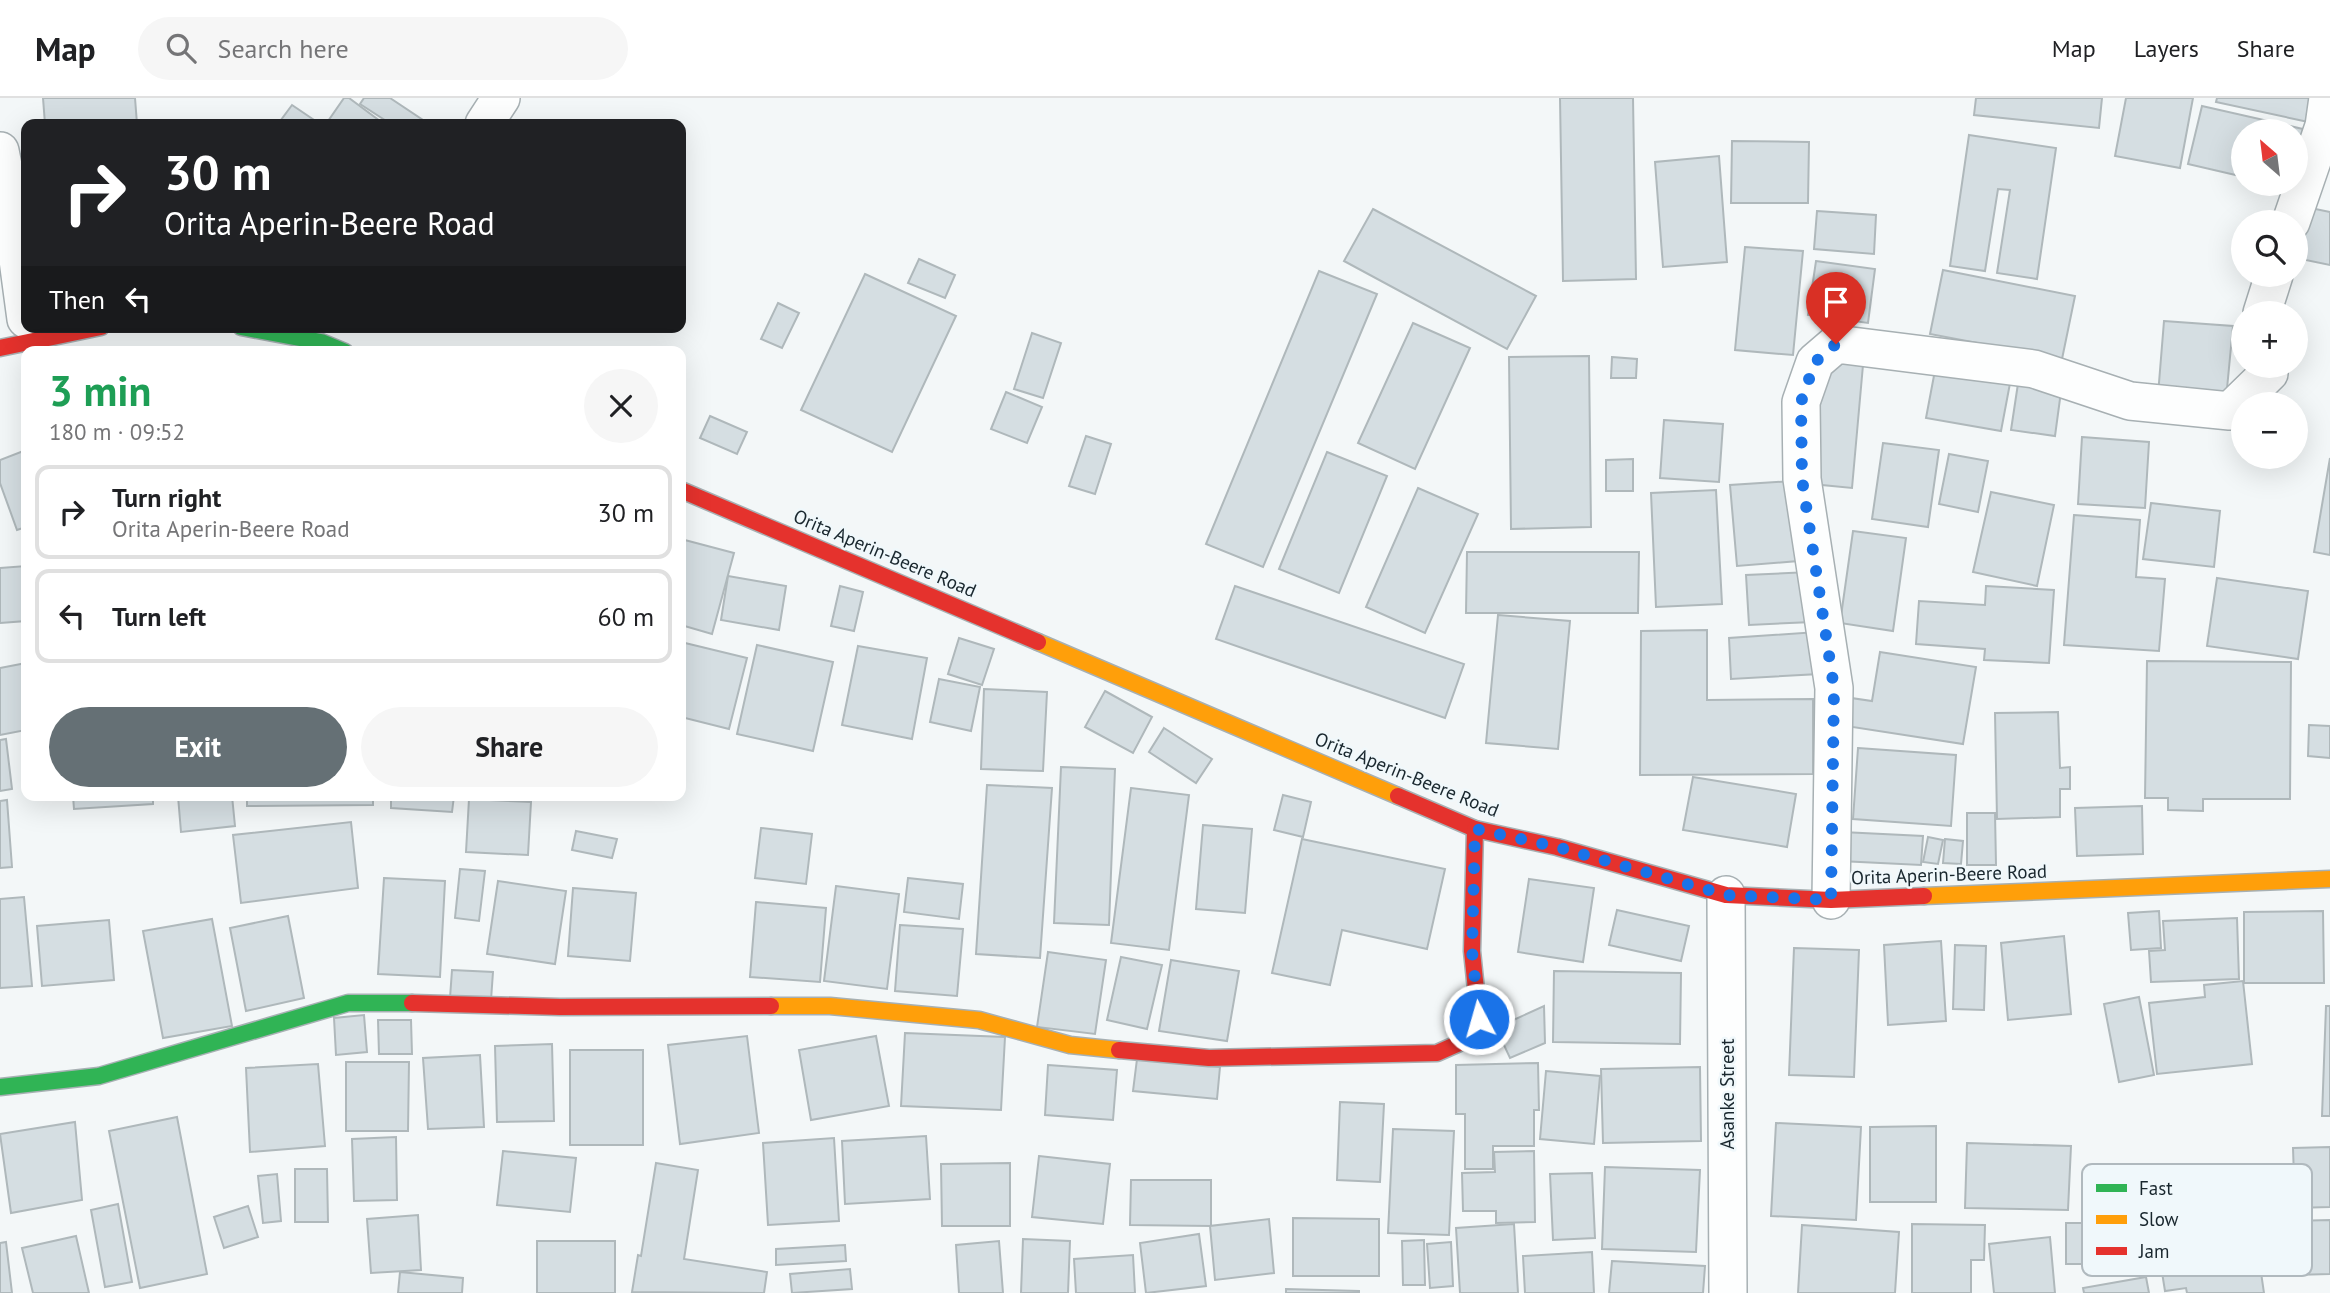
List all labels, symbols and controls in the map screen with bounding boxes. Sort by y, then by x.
search box [138,17,628,80]
text: Map [35,27,96,70]
icon: search [162,29,200,67]
text: Search here [218,32,349,65]
text: Map [2052,33,2096,64]
text: Layers [2134,33,2199,64]
text: Share [2237,33,2295,64]
north arrow [2231,119,2308,196]
map controls [2231,119,2308,469]
text: 30 m [164,140,271,204]
icon: right [49,147,140,238]
text: Orita Aperin-Beere Road [164,202,495,244]
button: search [2231,210,2308,287]
pin [1806,272,1866,344]
icon: left [119,280,157,318]
text: Then [49,283,105,316]
icon: arrive [1817,283,1855,321]
button: + [2231,301,2308,378]
text: 3 min [49,363,151,418]
button: close [584,369,658,443]
button: − [2231,392,2308,469]
text: 180 m · 09:52 [49,417,185,446]
text: Turn right [112,481,221,514]
icon: right [53,493,91,531]
text: 30 m [598,496,654,529]
street label: Orita Aperin-Beere Road [790,504,980,602]
text: Orita Aperin-Beere Road [112,514,350,543]
icon: left [53,597,91,635]
text: Turn left [112,600,206,633]
text: 60 m [598,600,654,633]
button: Exit [49,707,347,787]
button: Share [361,707,658,787]
street label: Orita Aperin-Beere Road [1311,726,1503,822]
street label: Orita Aperin-Beere Road [1850,859,2048,889]
position arrow [1442,982,1516,1056]
street label: Asanke Street [1715,1038,1739,1150]
legend [2082,1164,2312,1276]
text: Fast [2139,1176,2173,1200]
text: Slow [2139,1207,2179,1231]
text: Jam [2138,1239,2169,1263]

